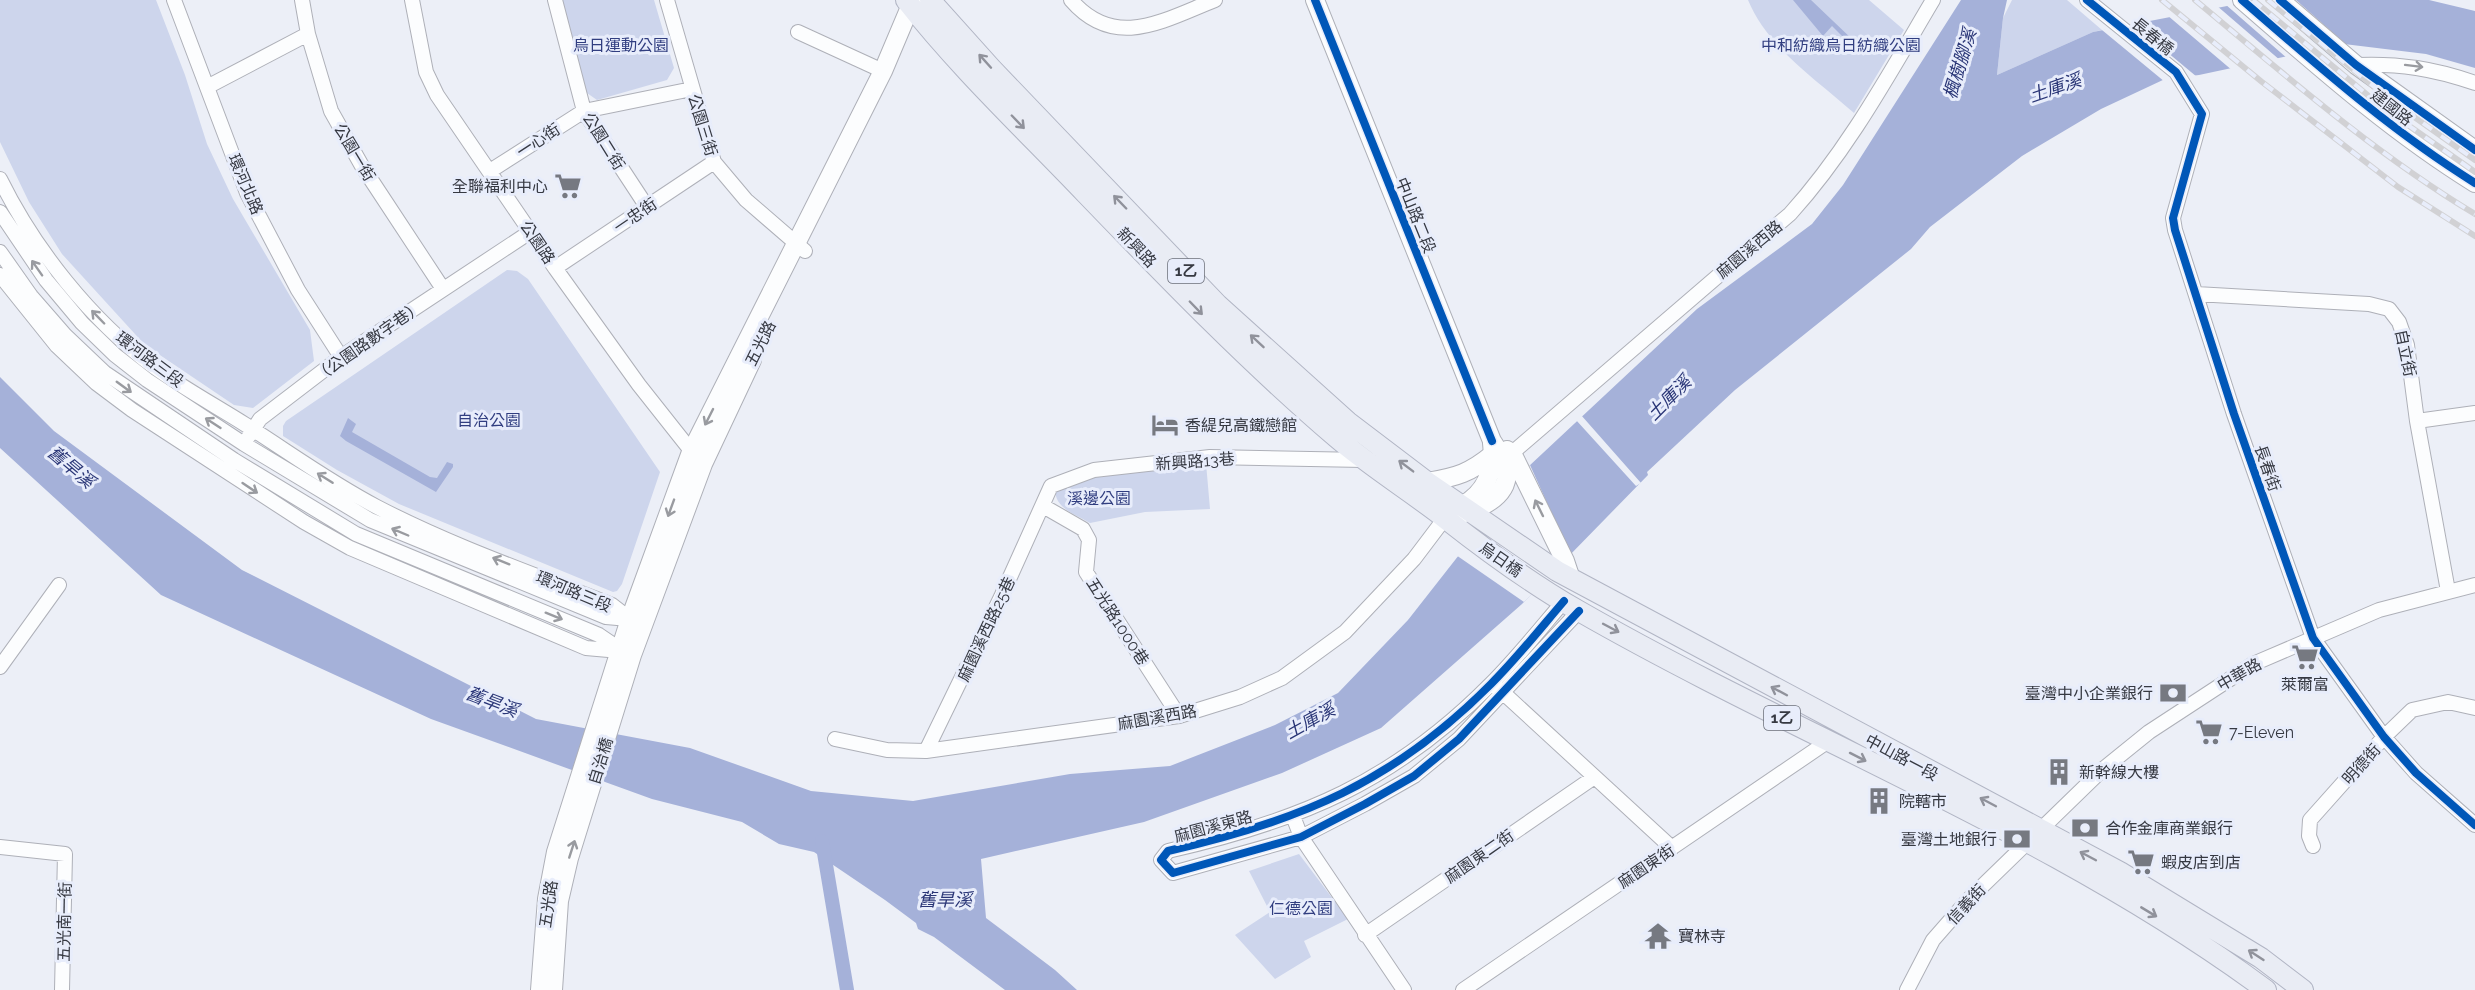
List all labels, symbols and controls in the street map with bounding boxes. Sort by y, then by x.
street label: 長春橋 [2128,14,2177,59]
water label: 楓樹腳溪 [1939,23,1981,101]
park label: 烏日運動公園 [573,36,669,55]
park label: 中和紡織烏日紡織公園 [1761,36,1921,55]
one-way arrow [978,54,992,69]
one-way arrow [2404,61,2424,72]
water label: 土庫溪 [2026,68,2087,106]
street label: 建國路 [2367,85,2416,130]
street label: 公園三街 [684,92,721,159]
street label: 公園二街 [579,109,629,173]
one-way arrow [1010,115,1025,130]
street label: 一心街 [513,119,564,161]
street label: 公園一街 [330,120,379,185]
street label: 環河北路 [224,151,267,217]
supermarket icon: 全聯福利中心 [553,171,583,201]
street label: 中山路二段 [1392,175,1439,256]
place label: 全聯福利中心 [452,177,548,196]
street label: 一忠街 [610,194,660,237]
one-way arrow [1113,195,1127,210]
street label: 麻園溪西路 [1713,216,1786,282]
street label: 公園路 [516,217,559,267]
street label: 新興路 [1113,223,1160,271]
road number: 1乙 [1168,259,1204,283]
one-way arrow [31,260,43,276]
street label: （公園路數字巷） [310,297,426,386]
one-way arrow [1189,301,1203,316]
one-way arrow [91,309,105,324]
street label: 五光路 [741,317,780,369]
street label: 環河路三段 [112,328,187,391]
street label: 自立街 [2391,328,2420,379]
one-way arrow [1250,334,1265,348]
water label: 土庫溪 [1642,369,1697,424]
one-way arrow [116,381,132,394]
one-way arrow [703,407,714,425]
hotel icon: 香緹兒高鐵戀館 [1150,410,1180,440]
park label: 自治公園 [457,411,521,430]
place label: 香緹兒高鐵戀館 [1185,416,1297,435]
one-way arrow [205,417,222,429]
water label: 舊旱溪 [44,441,101,494]
street label: 長春街 [2251,442,2284,494]
street label: 新興路13巷 [1155,449,1235,474]
one-way arrow [1399,460,1415,472]
one-way arrow [317,471,334,483]
one-way arrow [241,482,258,494]
park label: 溪邊公園 [1067,489,1131,508]
one-way arrow [665,498,676,517]
one-way arrow [1533,499,1545,517]
one-way arrow [391,526,409,537]
street label: 烏日橋 [1476,538,1526,581]
one-way arrow [492,555,511,566]
street label: 環河路三段 [533,567,614,616]
street label: 麻園溪西路25巷 [954,574,1019,684]
street label: 五光路1000巷 [1082,574,1153,668]
one-way arrow [544,611,563,622]
one-way arrow [1602,622,1619,634]
supermarket icon: 萊爾富 [2290,642,2320,672]
street label: 中華路 [2214,654,2265,695]
place label: 萊爾富 [2281,675,2329,694]
bank icon: 臺灣中小企業銀行 [2158,678,2188,708]
water label: 舊旱溪 [463,682,524,722]
place label: 臺灣中小企業銀行 [2025,684,2153,703]
one-way arrow [1771,685,1788,697]
water label: 土庫溪 [1281,697,1341,743]
street label: 麻園溪西路 [1116,701,1198,734]
road number: 1乙 [1764,706,1800,730]
supermarket icon: 7-Eleven [2194,717,2224,747]
place label: 7-Eleven [2229,723,2294,742]
street label: 中山路一段 [1862,730,1942,785]
street label: 自治橋 [584,735,617,787]
street label: 明德街 [2338,740,2384,789]
one-way arrow [1849,751,1866,763]
building icon: 新幹線大樓 [2044,757,2074,787]
place label: 新幹線大樓 [2079,763,2159,782]
building icon: 院轄市 [1864,786,1894,816]
place label: 院轄市 [1899,792,1947,811]
one-way arrow [1980,796,1997,808]
street label: 麻園溪東路 [1172,807,1254,846]
bank icon: 合作金庫商業銀行 [2070,813,2100,843]
place label: 合作金庫商業銀行 [2105,819,2233,838]
bank icon: 臺灣土地銀行 [2002,824,2032,854]
street label: 麻園東二街 [1441,826,1518,887]
place label: 臺灣土地銀行 [1901,830,1997,849]
one-way arrow [568,840,579,859]
street label: 麻園東街 [1614,841,1678,892]
supermarket icon: 蝦皮店到店 [2126,847,2156,877]
one-way arrow [2080,850,2098,861]
place label: 蝦皮店到店 [2161,853,2241,872]
street label: 五光路 [536,879,561,929]
street label: 信義街 [1943,880,1990,928]
street label: 五光南一街 [54,882,75,962]
water label: 舊旱溪 [918,889,975,910]
park label: 仁德公園 [1269,899,1333,918]
one-way arrow [2140,907,2157,919]
temple icon: 寶林寺 [1643,921,1673,951]
place label: 寶林寺 [1678,927,1726,946]
one-way arrow [2248,949,2265,961]

